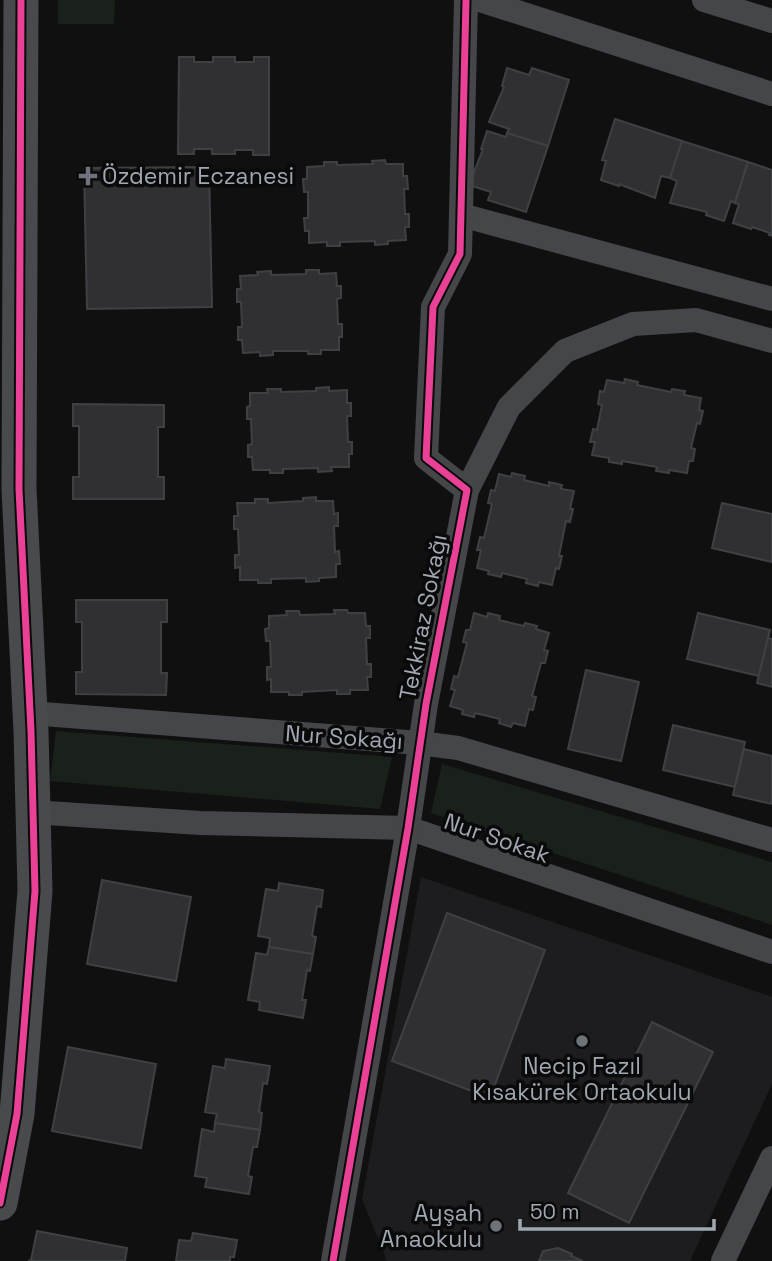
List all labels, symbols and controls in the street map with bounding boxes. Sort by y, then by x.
place label: Özdemir Eczanesi [102,161,294,191]
marker: Özdemir Eczanesi [80,168,96,184]
street label: Tekkiraz Sokağı [392,532,454,702]
street label: Nur Sokağı [284,718,404,756]
street label: Nur Sokak [440,806,554,870]
marker: Necip Fazıl Kısakürek Ortaokulu [574,1033,590,1049]
place label: Necip Fazıl Kısakürek Ortaokulu [472,1051,692,1107]
scale bar [520,1188,714,1232]
place label: Ayşah Anaokulu [380,1198,482,1254]
text: 50 m [530,1198,580,1225]
marker: Ayşah Anaokulu [488,1218,504,1234]

